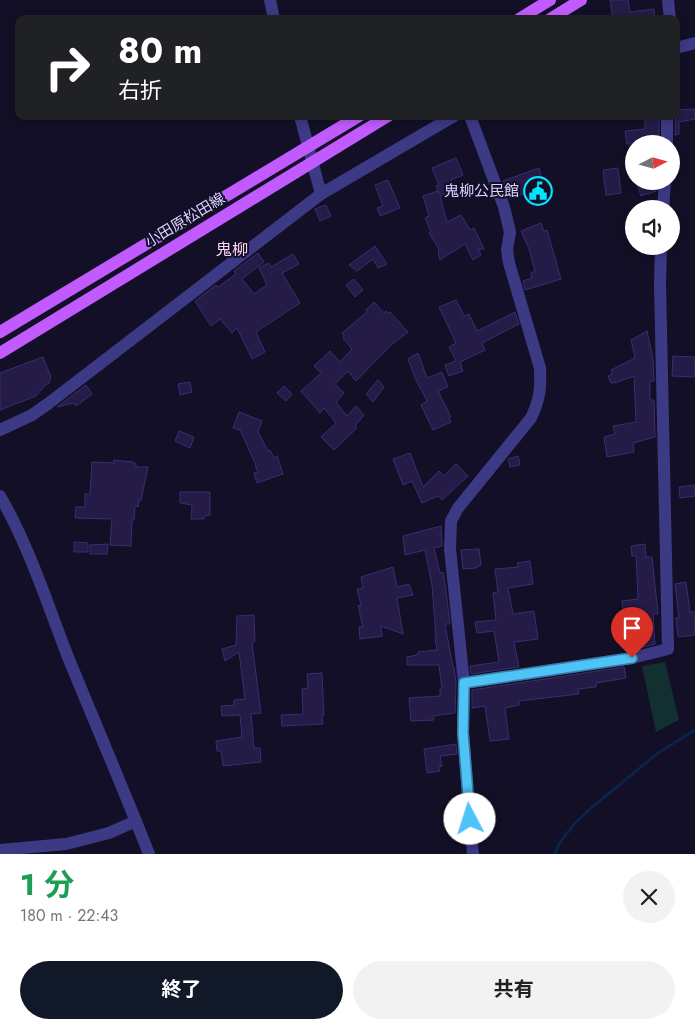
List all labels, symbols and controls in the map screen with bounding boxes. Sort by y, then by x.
text: 80 m [118,26,202,76]
icon: right [35,35,100,100]
text: 右折 [118,74,162,106]
north arrow [625,135,680,190]
map controls [625,135,680,255]
public building icon: 鬼柳公民館 [523,176,553,206]
place label: 鬼柳公民館 [444,180,519,202]
street label: 小田原松田線 [141,187,229,253]
button: sound [625,200,680,255]
district label: 鬼柳 [216,238,248,261]
pin [611,607,653,658]
icon: arrive [618,614,646,642]
position arrow [443,792,495,844]
text: 1 分 [20,863,74,906]
button: close [623,871,675,923]
text: 180 m · 22:43 [20,904,118,927]
button: 終了 [20,961,343,1019]
button: 共有 [353,961,675,1019]

